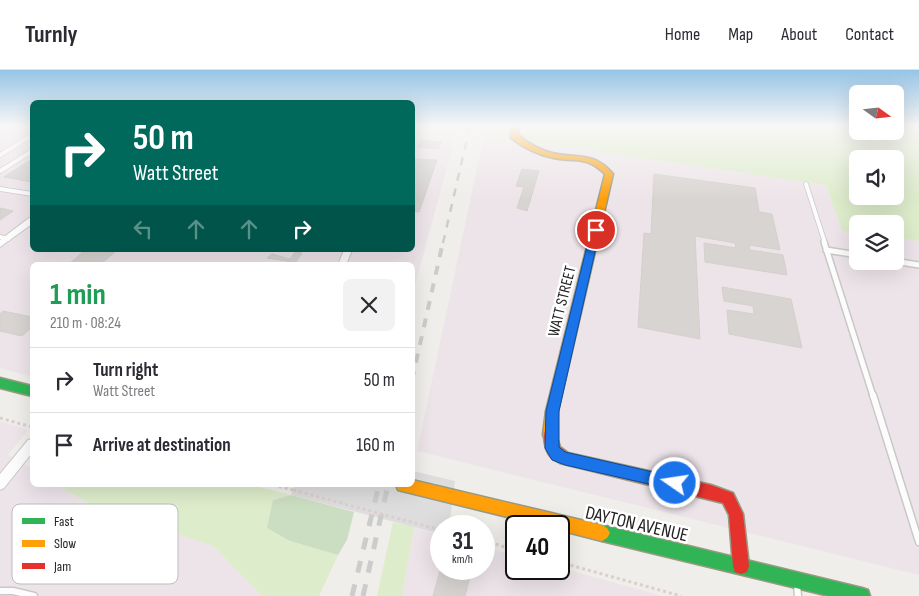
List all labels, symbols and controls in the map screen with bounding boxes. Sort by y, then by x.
text: Turnly [25,20,78,49]
text: Home [665,24,700,45]
text: Map [728,24,753,45]
text: About [781,24,817,45]
text: Contact [845,24,894,45]
north arrow [849,85,904,140]
map controls [849,85,904,270]
text: 50 m [133,117,194,160]
icon: right [50,120,115,185]
button: sound [849,150,904,205]
text: Watt Street [133,160,219,187]
pin [575,209,617,251]
icon: left [129,215,157,243]
icon: ahead [182,215,210,243]
icon: ahead [235,215,263,243]
icon: right [288,215,316,243]
button: layers [849,215,904,270]
icon: arrive [582,216,610,244]
street label: WATT STREET [545,264,581,339]
text: 1 min [50,277,106,313]
button: close [343,279,395,331]
text: 210 m · 08:24 [50,314,121,333]
text: Turn right [93,359,158,382]
icon: right [50,366,78,394]
text: 50 m [364,369,395,392]
text: Watt Street [93,382,155,401]
icon: arrive [50,431,78,459]
text: Arrive at destination [93,434,231,457]
text: 160 m [356,434,395,457]
position arrow [648,456,700,508]
street label: DAYTON AVENUE [583,501,690,547]
legend [12,504,178,584]
text: Fast [54,513,74,530]
speed limit sign: 40 [505,515,570,580]
text: 31 [452,526,473,557]
text: Slow [54,535,76,552]
text: km/h [452,552,473,567]
text: Jam [53,558,71,575]

